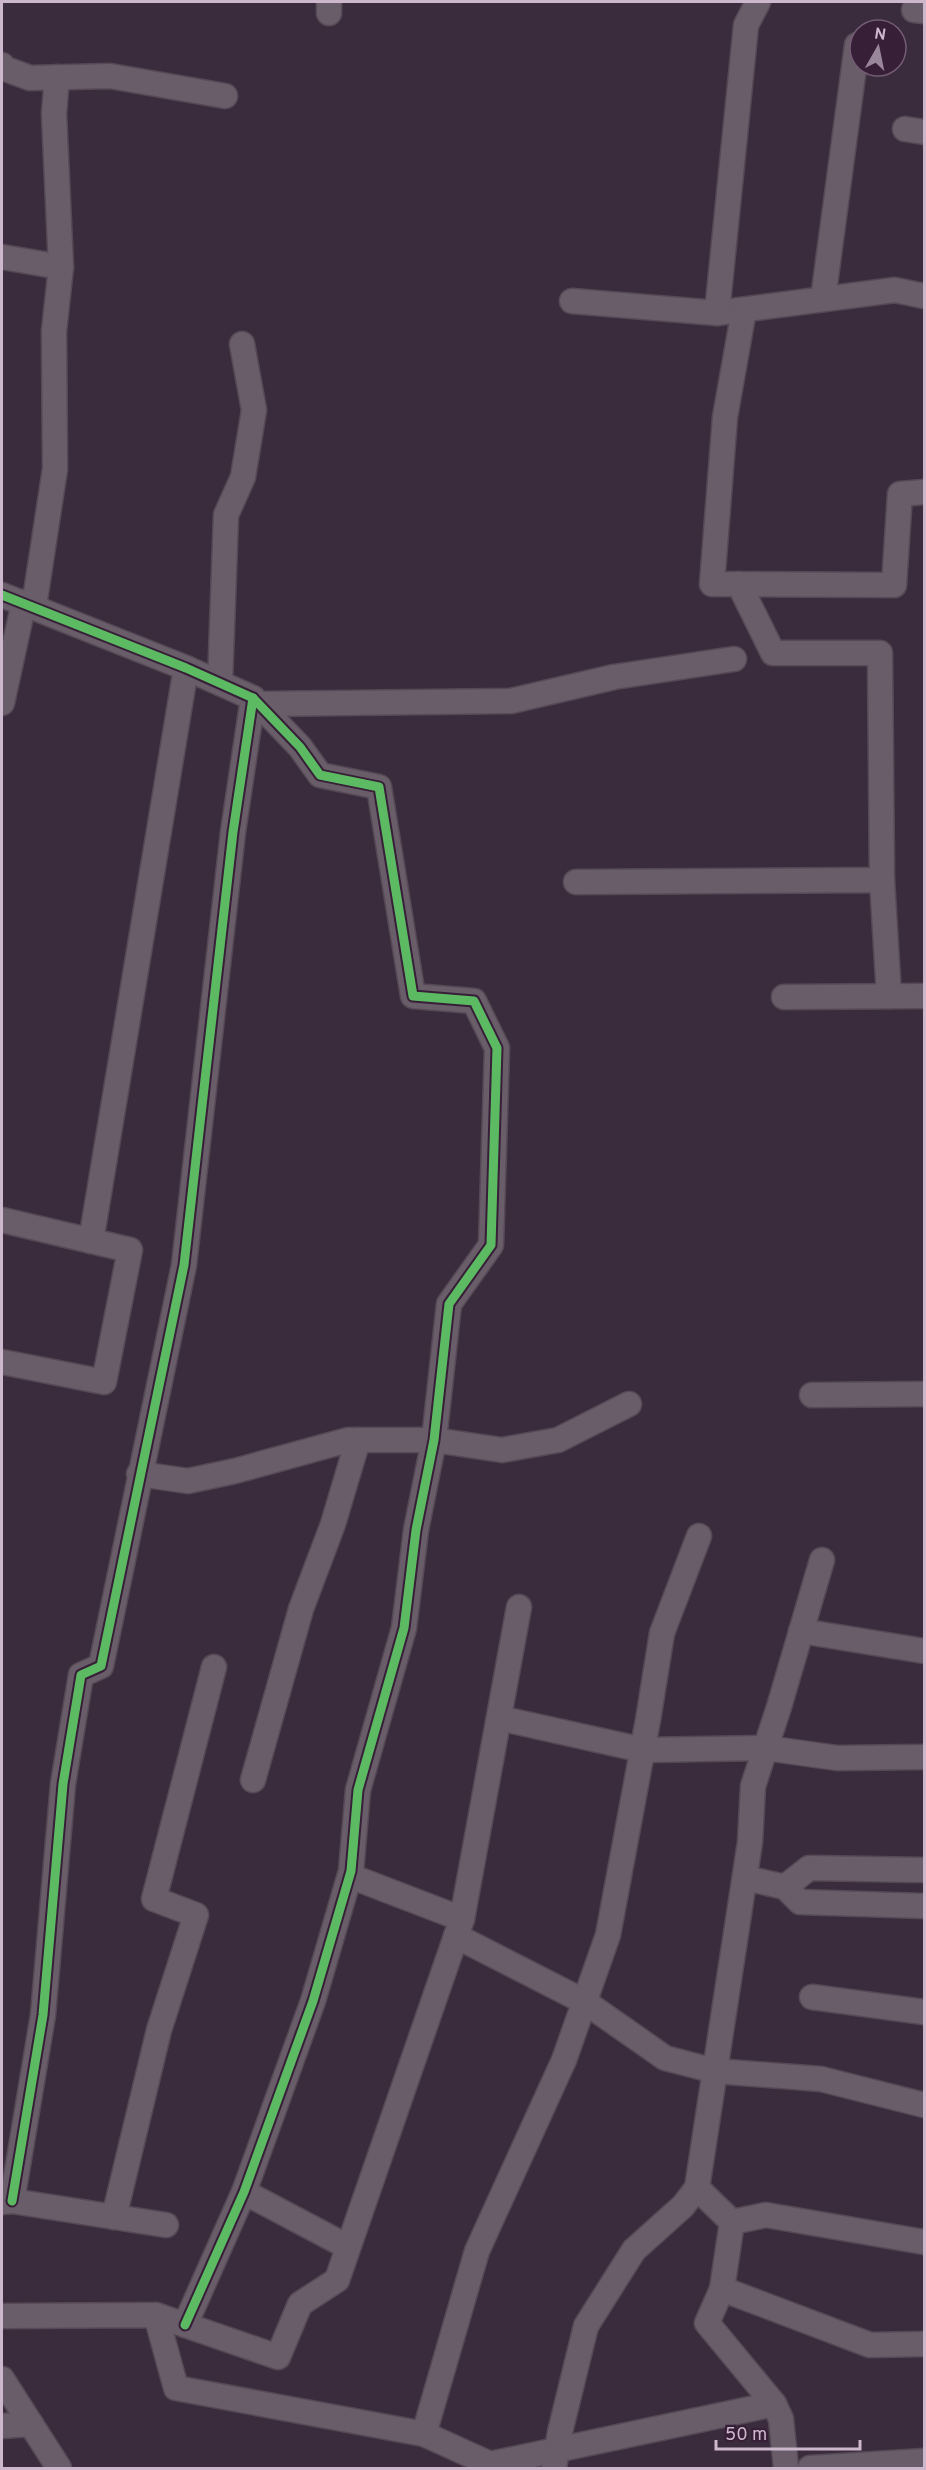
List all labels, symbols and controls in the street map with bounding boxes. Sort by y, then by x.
north arrow [848,18,908,78]
text: N [873,24,887,46]
scale bar [716,2413,860,2451]
text: 50 m [725,2424,767,2447]

